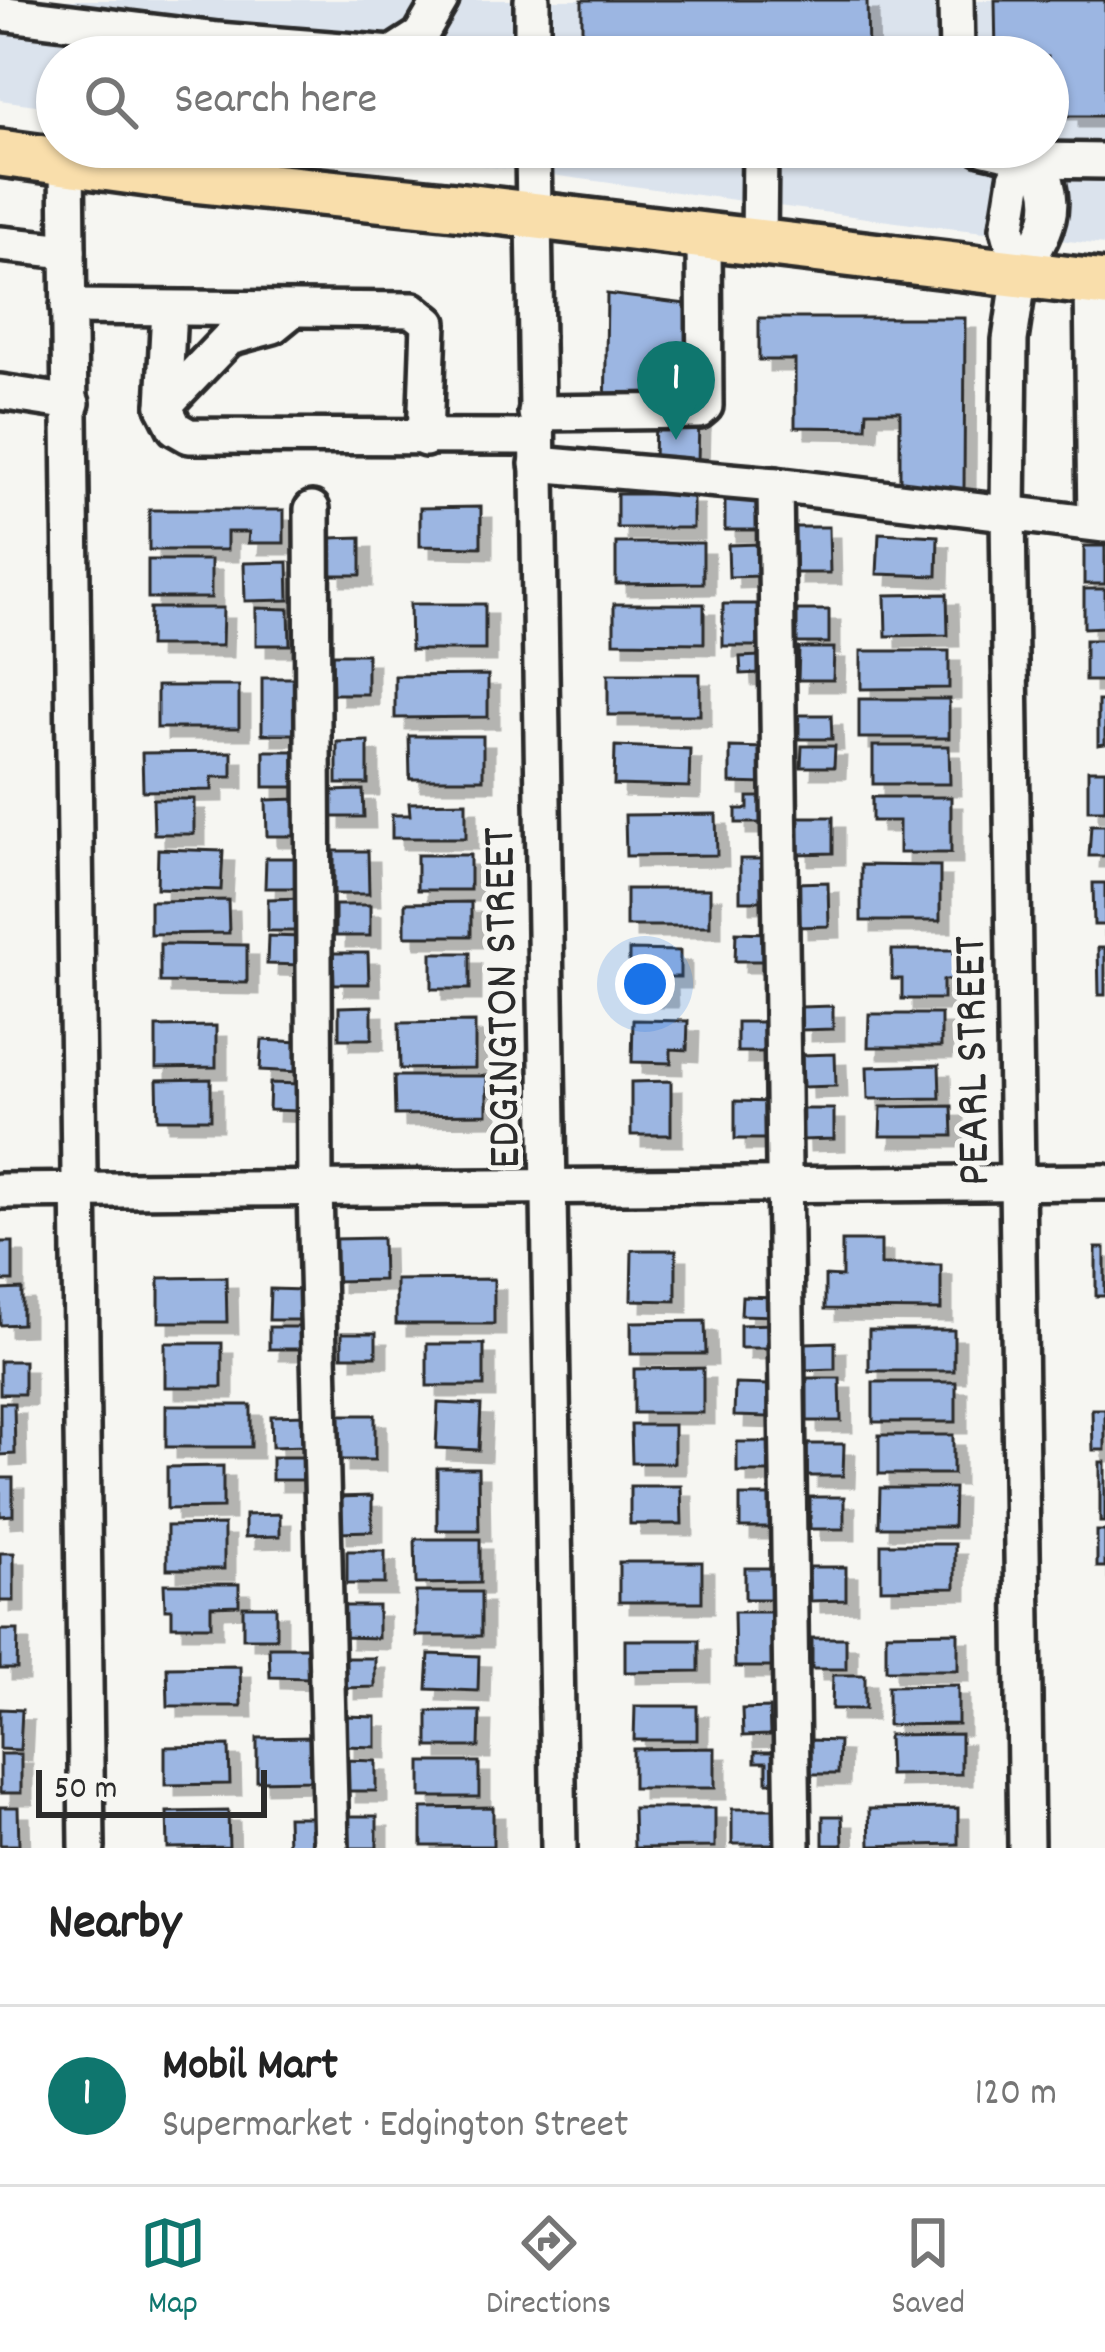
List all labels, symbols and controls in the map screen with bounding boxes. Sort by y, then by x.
search box [36,36,1069,168]
icon: search [78,69,144,135]
text: Search here [174,70,377,134]
pin: 1 [637,341,715,440]
street label: EDGINGTON STREET [468,826,543,1169]
street label: PEARL STREET [939,935,1012,1187]
your location [615,954,675,1014]
scale bar [36,1764,267,1817]
text: 50 m [54,1767,118,1814]
text: Nearby [48,1890,181,1962]
text: Mobil Mart [162,2036,338,2100]
text: 1 [83,2068,91,2123]
text: 120 m [974,2068,1057,2123]
text: Supermarket · Edgington Street [162,2100,628,2155]
tab: Map [140,2210,206,2329]
tab: Directions [486,2210,611,2329]
tab: Saved [891,2210,965,2329]

